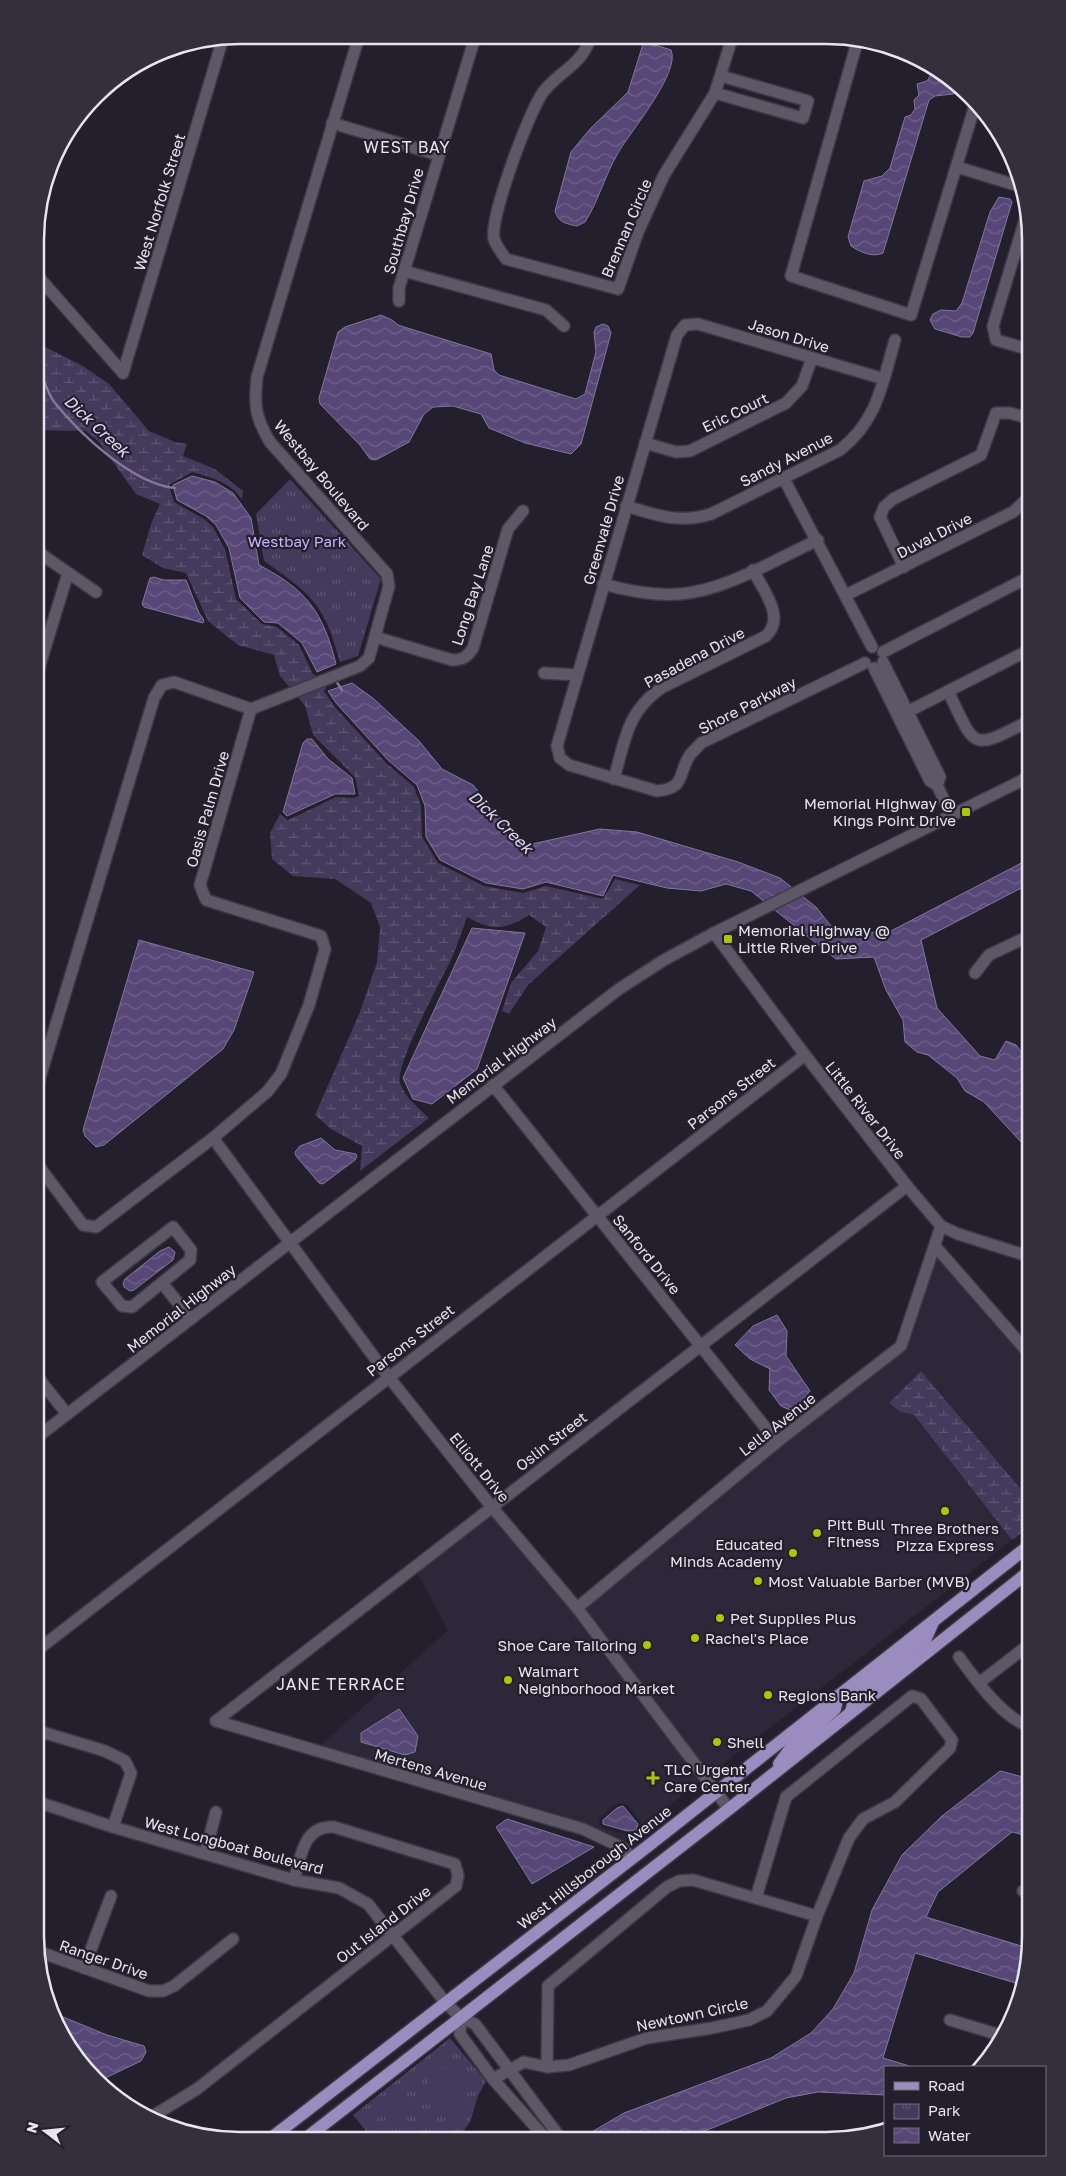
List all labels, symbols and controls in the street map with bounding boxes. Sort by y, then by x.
street label: West Norfolk Street [130,131,188,273]
district label: WEST BAY [364,137,450,157]
street label: Southbay Drive [379,166,427,276]
street label: Brennan Circle [597,176,655,280]
street label: Jason Drive [746,314,832,356]
street label: Eric Court [699,388,771,436]
water label: Dick Creek [60,391,135,463]
street label: Westbay Boulevard [271,416,373,534]
street label: Sandy Avenue [737,428,836,490]
street label: Greenvale Drive [579,473,627,587]
street label: Duval Drive [894,508,975,562]
park label: Westbay Park [248,532,347,550]
street label: Long Bay Lane [447,542,497,648]
street label: Pasadena Drive [641,623,748,691]
street label: Shore Parkway [695,672,799,737]
street label: Oasis Palm Drive [182,748,232,869]
water label: Dick Creek [465,786,539,859]
place label: Memorial Highway @ Kings Point Drive [804,794,956,829]
marker: Memorial Highway @ Kings Point Drive [960,806,972,818]
place label: Memorial Highway @ Little River Drive [738,921,890,956]
marker: Memorial Highway @ Little River Drive [722,933,734,945]
street label: Memorial Highway [443,1012,560,1107]
street label: Parsons Street [684,1053,778,1133]
street label: Little River Drive [822,1057,910,1163]
street label: Sanford Drive [609,1210,685,1298]
street label: Memorial Highway [123,1260,239,1356]
street label: Parsons Street [363,1300,457,1380]
street label: Lella Avenue [735,1388,819,1459]
street label: Oslin Street [512,1408,590,1474]
street label: Elliott Drive [446,1428,514,1506]
marker: Three Brothers Pizza Express [939,1505,951,1517]
place label: Pitt Bull Fitness [827,1515,885,1550]
place label: Three Brothers Pizza Express [891,1519,999,1554]
marker: Pitt Bull Fitness [811,1527,823,1539]
place label: Educated Minds Academy [670,1535,784,1570]
marker: Educated Minds Academy [787,1547,799,1559]
place label: Most Valuable Barber (MVB) [768,1572,970,1590]
marker: Most Valuable Barber (MVB) [752,1575,764,1587]
place label: Pet Supplies Plus [730,1609,856,1627]
marker: Pet Supplies Plus [714,1612,726,1624]
place label: Rachel's Place [705,1629,809,1647]
marker: Rachel's Place [689,1632,701,1644]
place label: Shoe Care Tailoring [497,1636,637,1654]
marker: Shoe Care Tailoring [641,1639,653,1651]
place label: Walmart Neighborhood Market [518,1662,675,1697]
district label: JANE TERRACE [276,1674,406,1694]
marker: Walmart Neighborhood Market [502,1674,514,1686]
place label: Regions Bank [778,1686,877,1704]
marker: Regions Bank [762,1689,774,1701]
place label: Shell [727,1733,764,1751]
marker: Shell [711,1736,723,1748]
street label: Mertens Avenue [373,1744,490,1794]
place label: TLC Urgent Care Center [664,1760,750,1795]
marker: TLC Urgent Care Center [646,1771,660,1785]
street label: West Hillsborough Avenue [513,1801,675,1933]
street label: West Longboat Boulevard [142,1812,326,1878]
street label: Out Island Drive [332,1881,434,1967]
street label: Ranger Drive [57,1935,151,1983]
street label: Newtown Circle [634,1993,750,2035]
legend [884,2066,1046,2156]
text: Road [928,2076,965,2094]
text: Park [928,2101,961,2119]
north arrow [20,2106,70,2156]
text: N [22,2120,42,2135]
text: Water [928,2126,971,2144]

